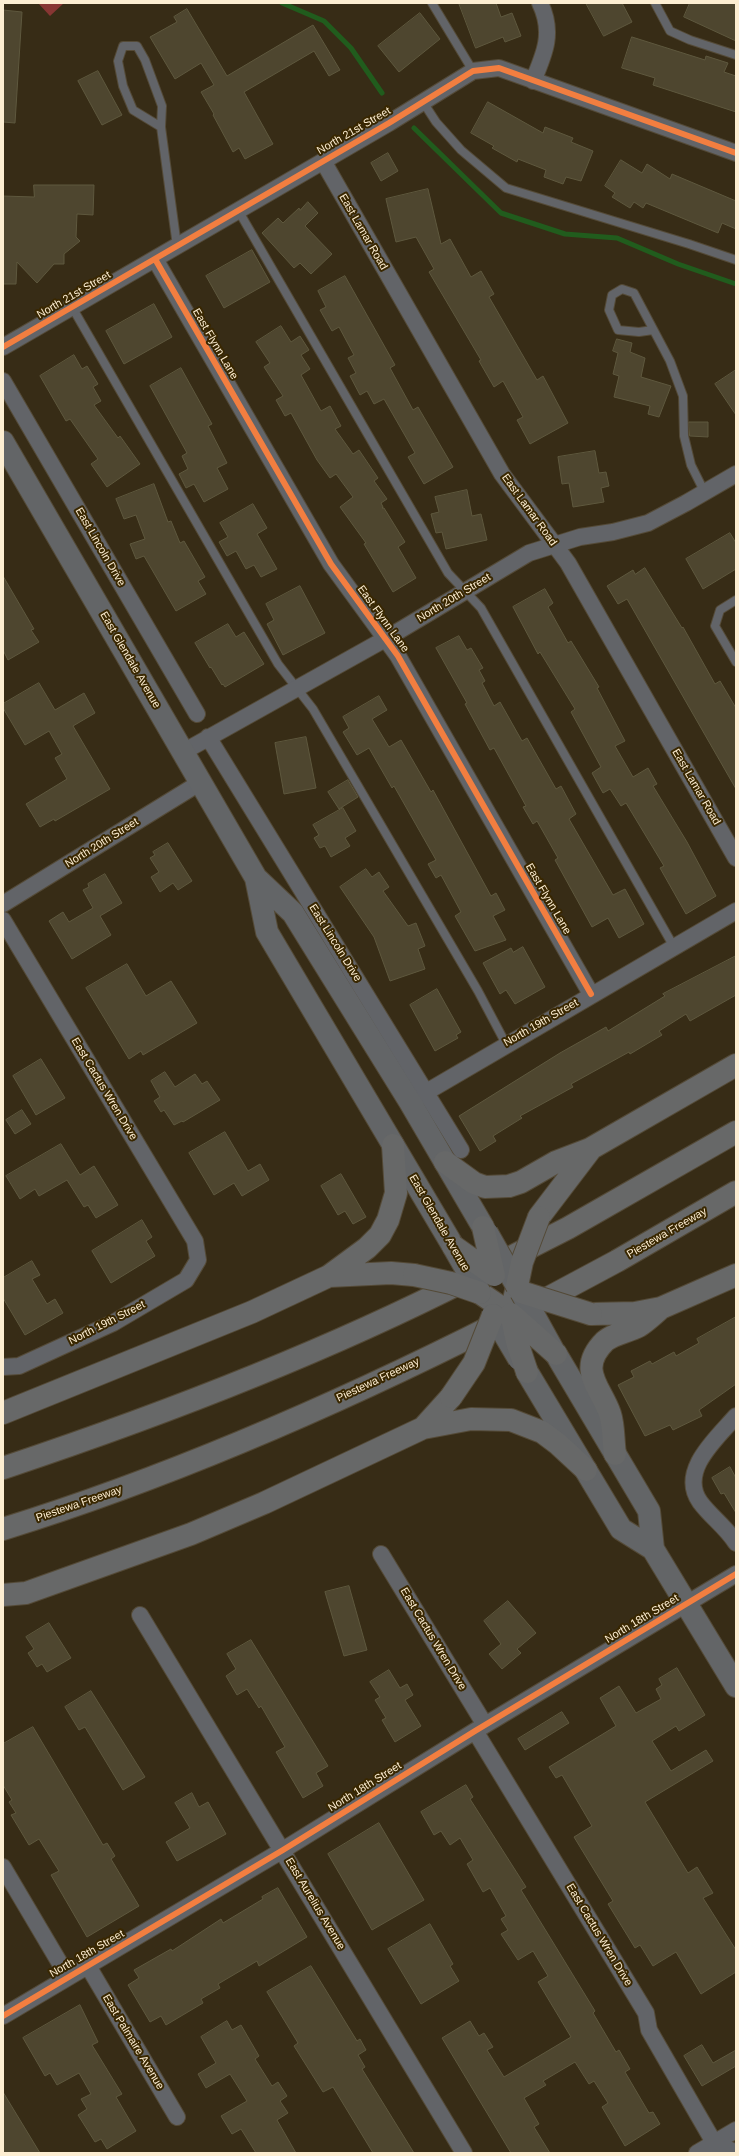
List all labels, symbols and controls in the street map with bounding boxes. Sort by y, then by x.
street label: North 21st Street [315,104,393,158]
street label: East Lamar Road [336,192,390,272]
street label: North 21st Street [35,268,113,322]
street label: East Flynn Lane [189,306,241,382]
street label: East Lamar Road [499,471,559,549]
street label: East Lincoln Drive [72,505,128,589]
street label: North 20th Street [415,571,493,625]
street label: East Flynn Lane [354,583,412,655]
street label: East Glendale Avenue [97,609,163,711]
street label: East Lamar Road [669,747,723,827]
street label: North 20th Street [63,815,141,871]
street label: East Flynn Lane [522,861,574,937]
street label: East Lincoln Drive [306,902,364,984]
street label: North 19th Street [501,996,581,1050]
street label: East Cactus Wren Drive [68,1035,140,1143]
street label: East Glendale Avenue [406,1172,472,1274]
street label: Piestewa Freeway [625,1205,709,1261]
street label: North 19th Street [67,1298,147,1348]
street label: Piestewa Freeway [334,1355,422,1405]
street label: Piestewa Freeway [34,1483,124,1525]
street label: East Cactus Wren Drive [397,1585,469,1693]
street label: North 18th Street [603,1592,681,1646]
street label: North 18th Street [326,1759,404,1815]
street label: East Aurelius Avenue [282,1856,348,1952]
street label: East Cactus Wren Drive [563,1881,635,1989]
street label: North 18th Street [47,1927,127,1981]
street label: East Palmaire Avenue [99,1992,167,2092]

